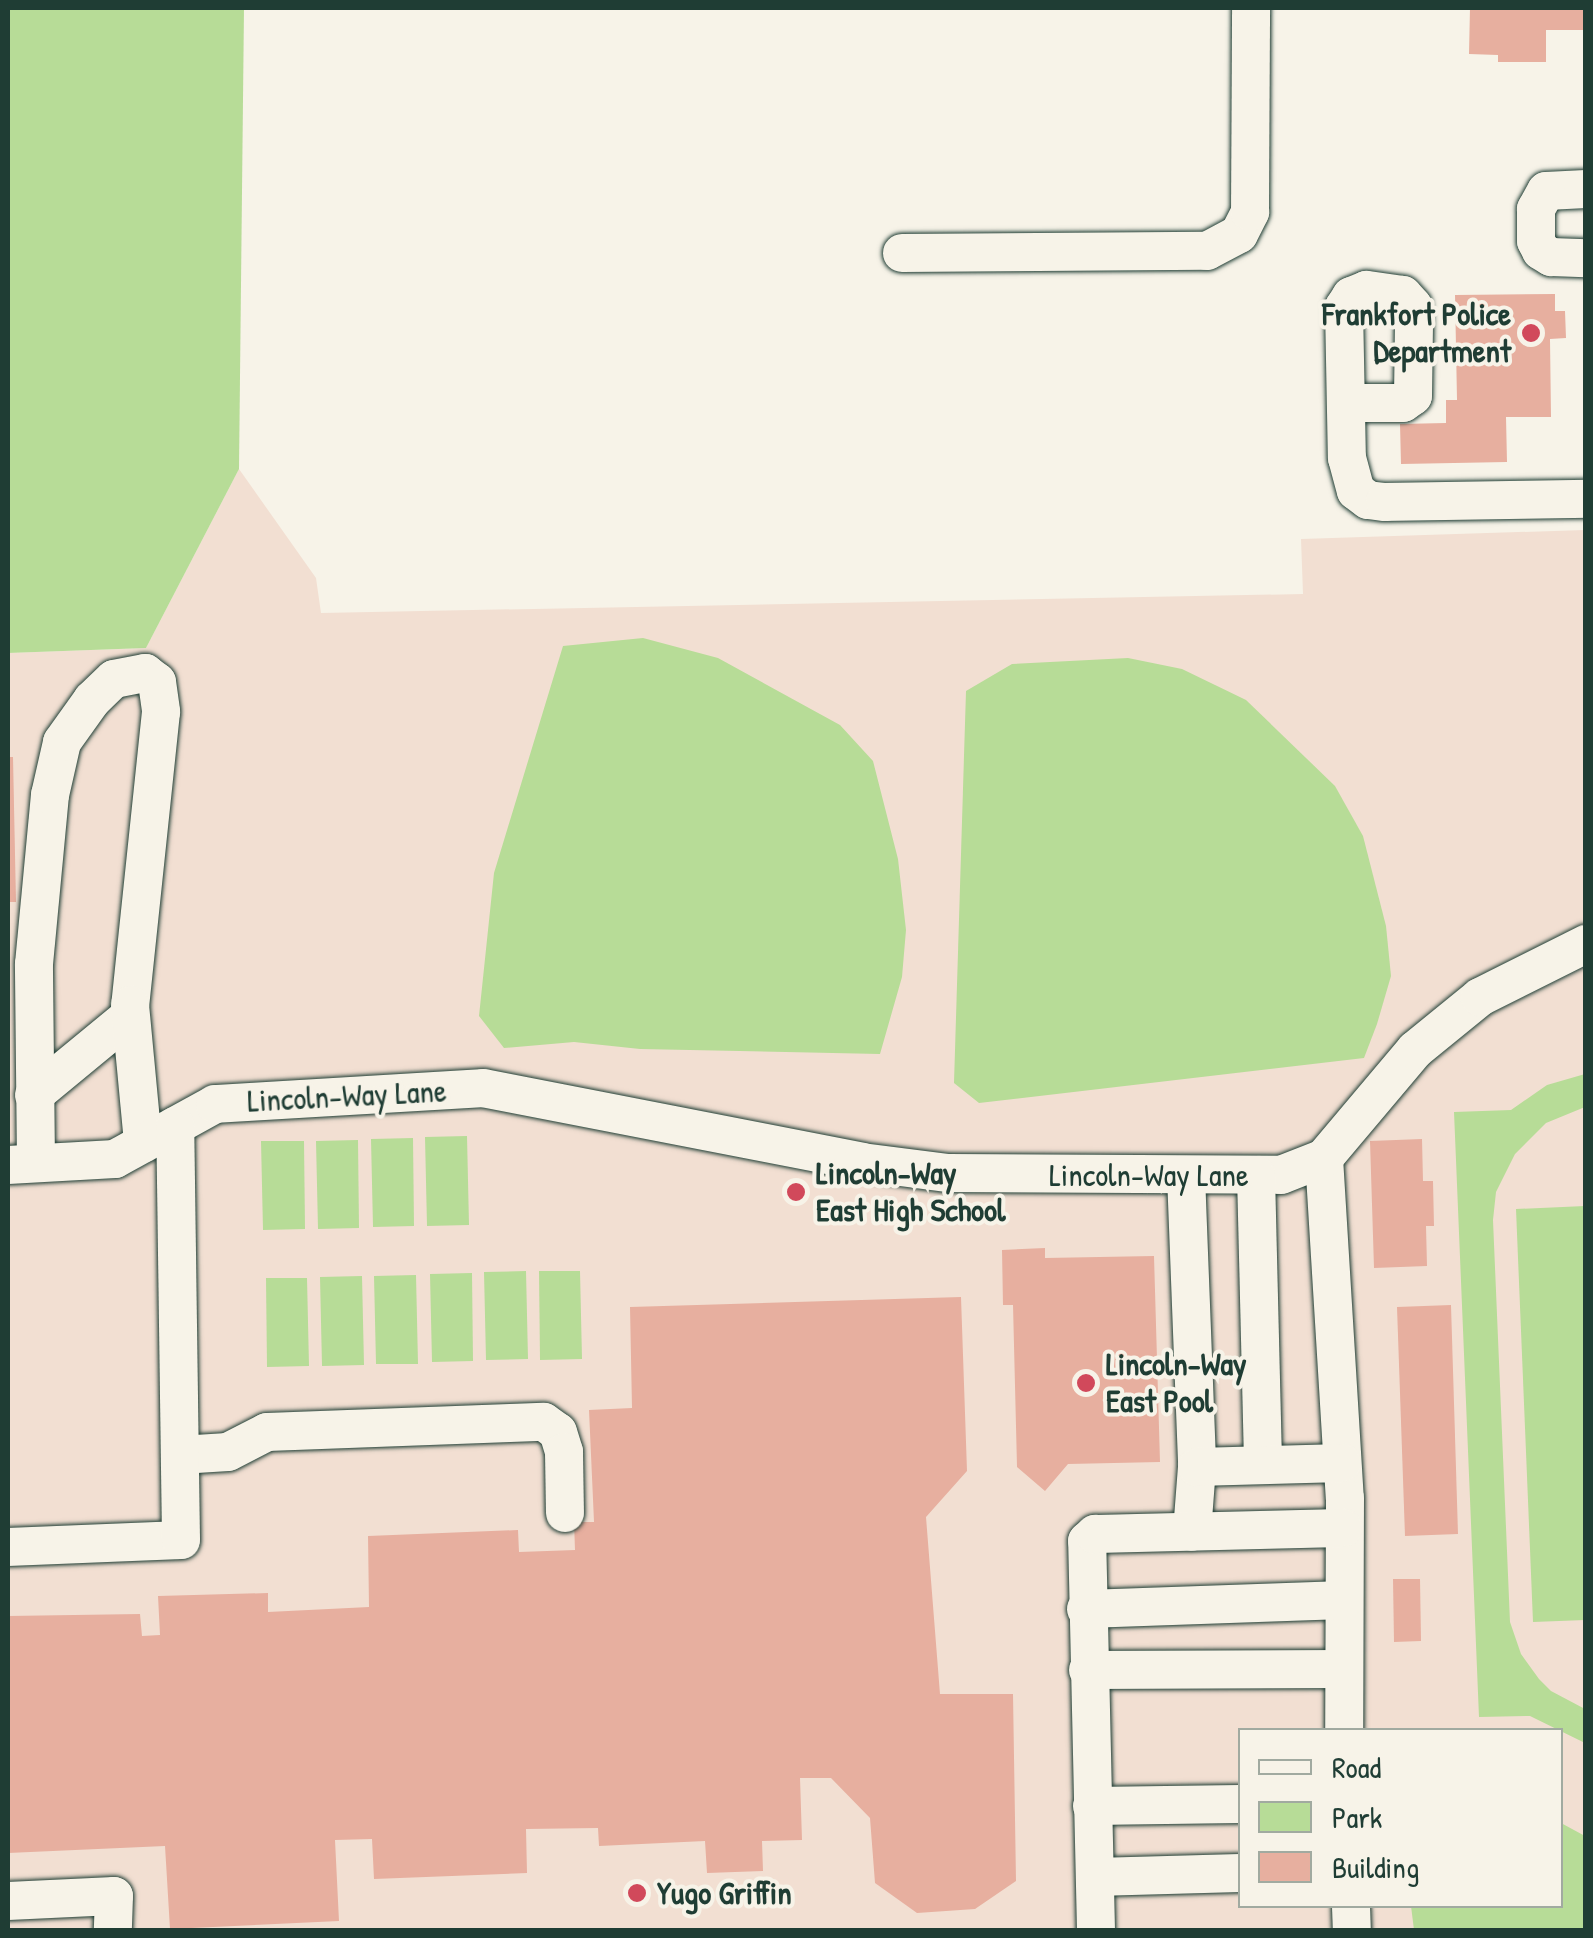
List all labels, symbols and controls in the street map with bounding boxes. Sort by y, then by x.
place label: Frankfort Police Department [1322,296,1511,371]
marker: Frankfort Police Department [1520,322,1542,344]
street label: Lincoln-Way Lane [246,1072,448,1120]
place label: Lincoln-Way East High School [816,1155,1005,1230]
street label: Lincoln-Way Lane [1049,1156,1249,1194]
marker: Lincoln-Way East High School [785,1181,807,1203]
place label: Lincoln-Way East Pool [1106,1346,1247,1421]
marker: Lincoln-Way East Pool [1075,1372,1097,1394]
legend [1238,1728,1563,1908]
text: Road [1332,1747,1381,1787]
text: Park [1332,1797,1382,1837]
text: Building [1332,1847,1419,1887]
place label: Yugo Griffin [657,1874,792,1912]
marker: Yugo Griffin [626,1882,648,1904]

